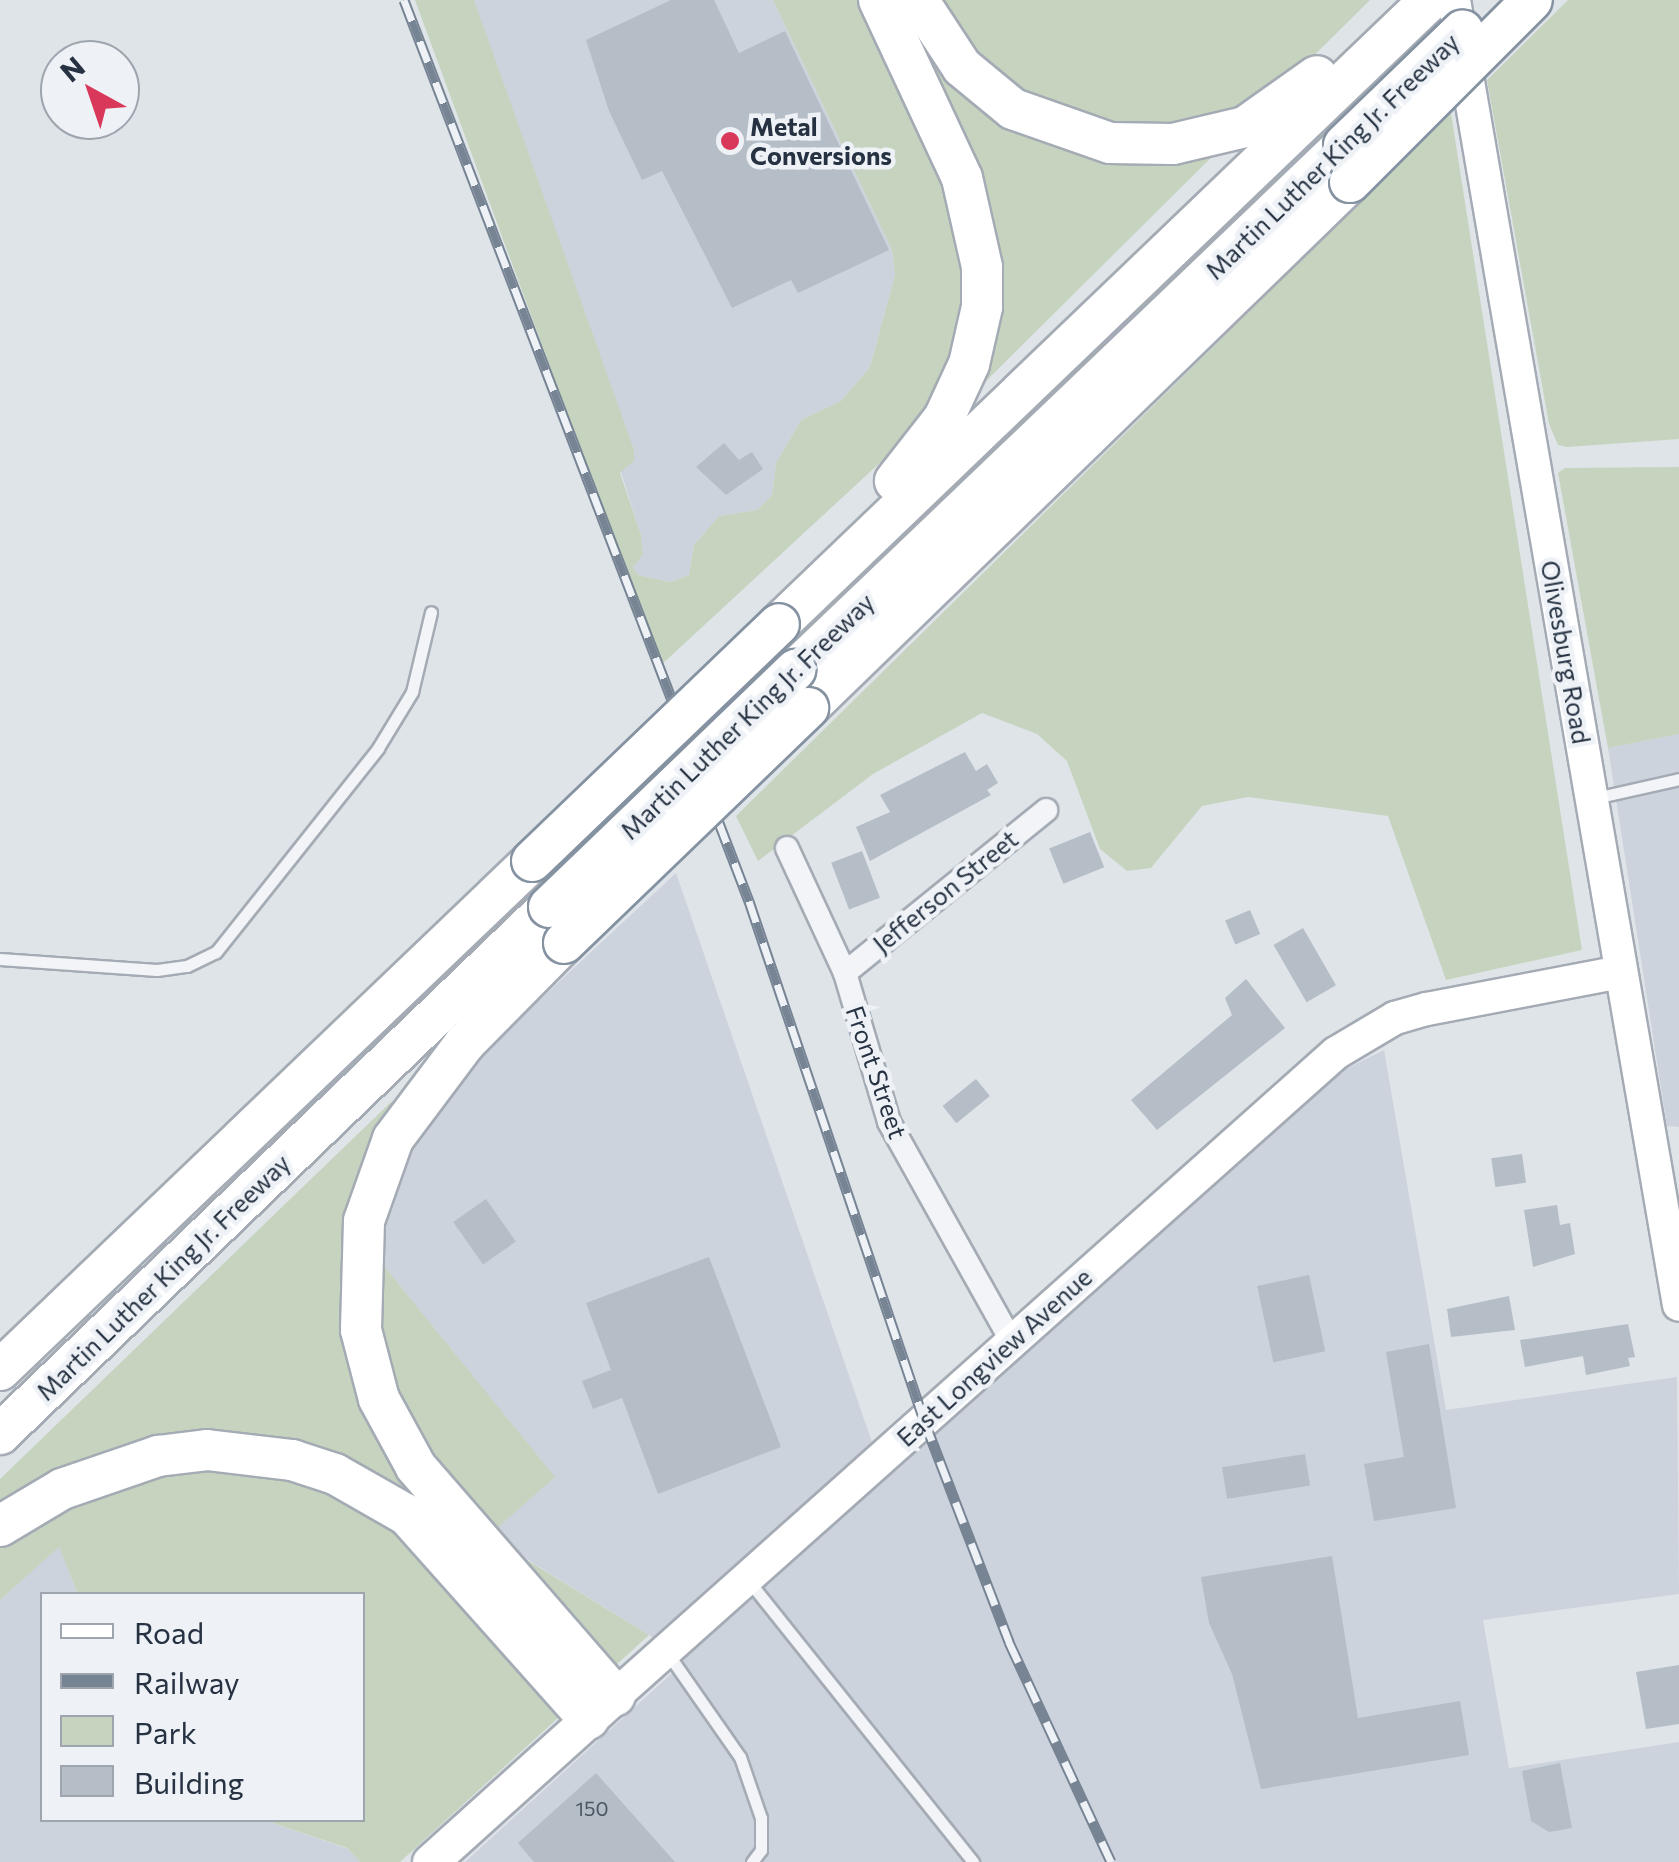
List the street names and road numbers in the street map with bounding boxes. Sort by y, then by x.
street label: Martin Luther King Jr. Freeway [1199,27,1465,285]
street label: Olivesburg Road [1535,558,1597,746]
street label: Martin Luther King Jr. Freeway [614,587,880,845]
street label: Jefferson Street [867,823,1023,959]
street label: Front Street [840,1002,914,1142]
street label: Martin Luther King Jr. Freeway [30,1148,296,1406]
street label: East Longview Avenue [890,1262,1098,1452]

